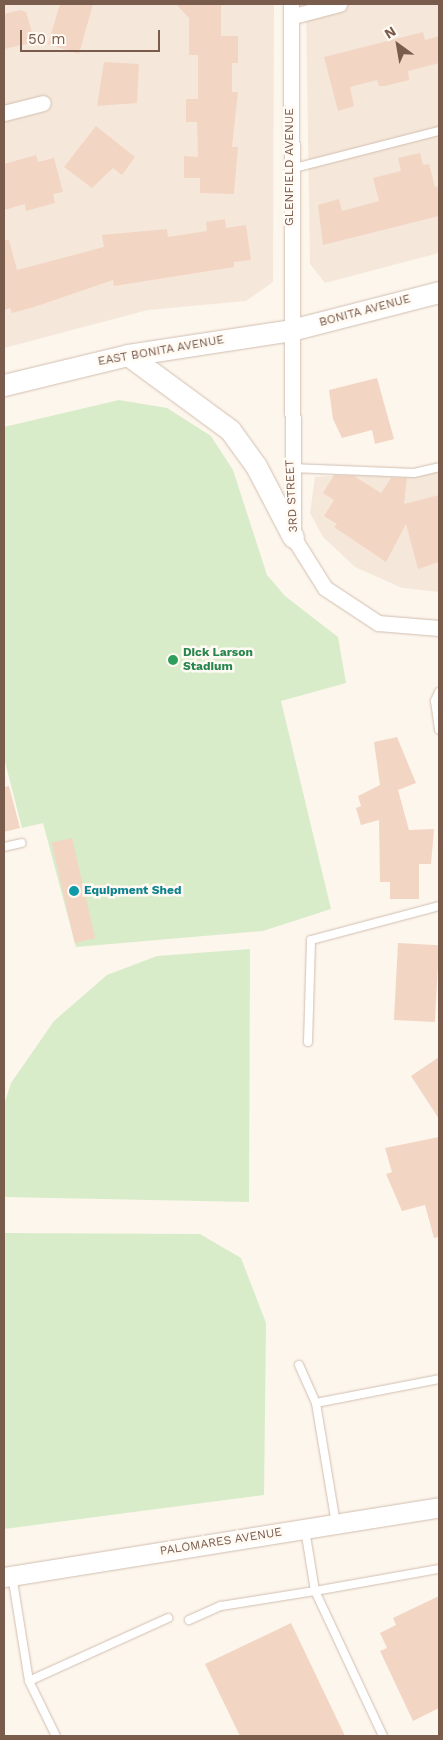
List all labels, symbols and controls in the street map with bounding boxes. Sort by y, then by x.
scale bar [22,20,162,52]
north arrow [373,20,423,70]
text: N [381,23,399,42]
text: 50 m [28,30,65,48]
street label: GLENFIELD AVENUE [283,108,297,226]
street label: BONITA AVENUE [317,292,413,330]
street label: EAST BONITA AVENUE [96,333,226,369]
street label: 3RD STREET [283,459,301,533]
place label: Dick Larson Stadium [183,646,253,674]
marker: Dick Larson Stadium [167,654,179,666]
place label: Equipment Shed [84,884,181,898]
marker: Equipment Shed [68,885,80,897]
street label: PALOMARES AVENUE [159,1525,283,1559]

